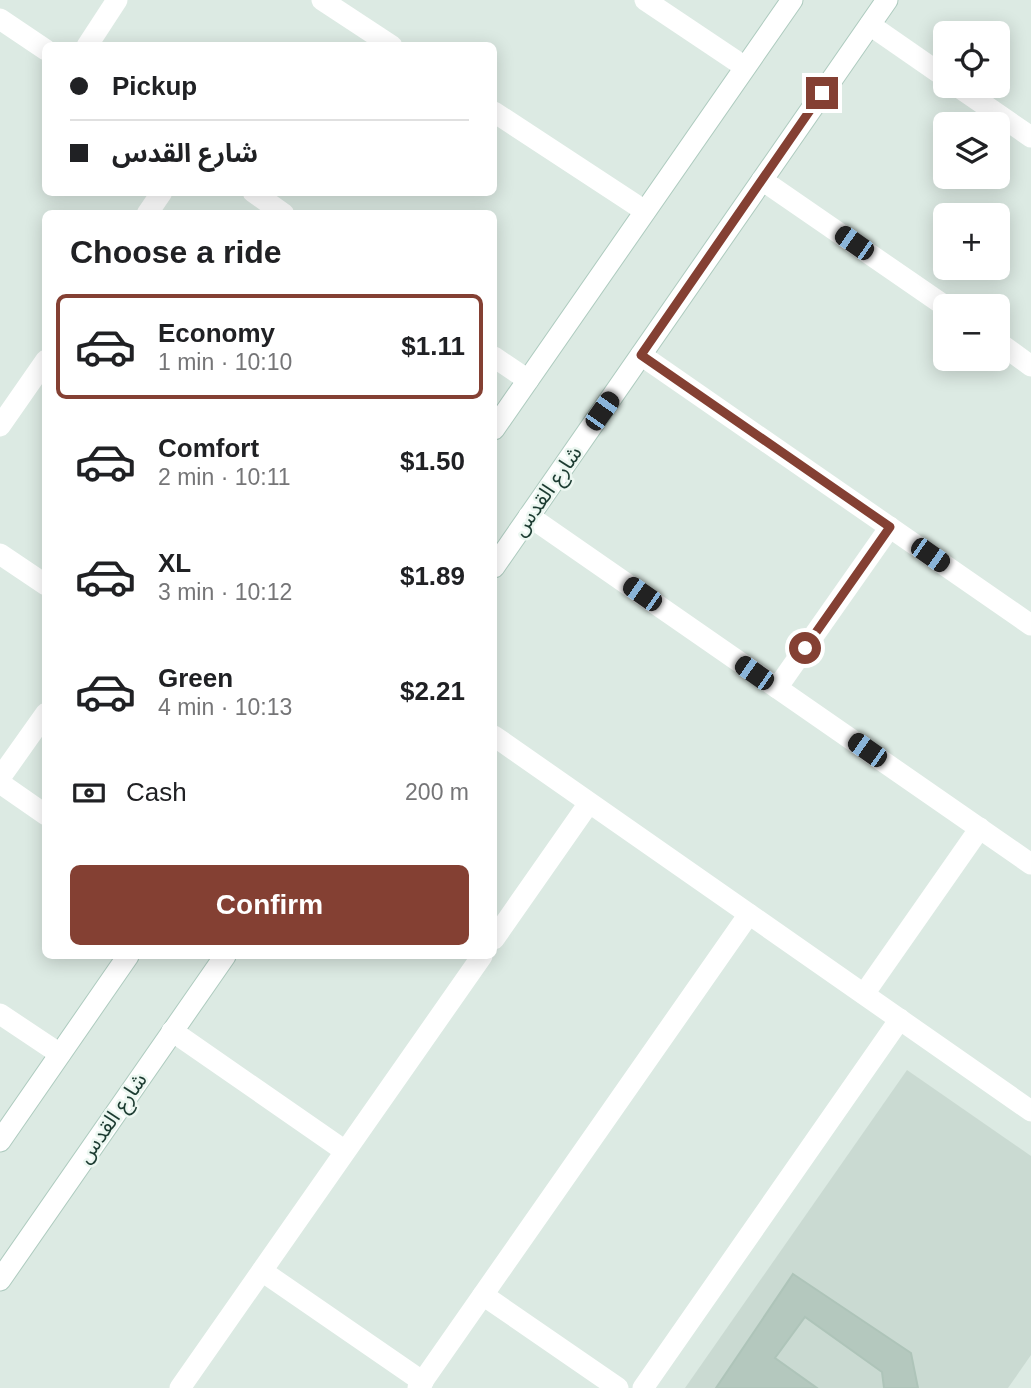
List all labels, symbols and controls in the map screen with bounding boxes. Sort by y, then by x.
map controls [933,21,1010,371]
button: locate [933,21,1010,98]
text: Pickup [112,71,197,101]
route end [806,77,838,109]
button: layers [933,112,1010,189]
text: شارع القدس [112,138,258,168]
button: + [933,203,1010,280]
car [831,222,878,264]
text: Choose a ride [70,234,282,270]
button: − [933,294,1010,371]
icon: car [74,315,137,378]
text: Economy [158,318,275,348]
text: $1.11 [401,331,465,361]
text: 1 min · 10:10 [158,349,292,375]
car [582,388,623,434]
icon: car [74,430,137,493]
text: Comfort [158,433,259,463]
street label: شارع القدس [507,441,589,542]
text: $1.50 [400,446,465,476]
text: 2 min · 10:11 [158,464,291,490]
car [907,534,954,576]
icon: car [74,545,137,608]
text: XL [158,548,191,578]
text: $1.89 [400,561,465,591]
car [619,573,666,615]
text: 3 min · 10:12 [158,579,292,605]
route start [789,632,821,664]
car [731,652,778,694]
icon: car [74,660,137,723]
text: Green [158,663,233,693]
text: $2.21 [400,676,465,706]
text: 4 min · 10:13 [158,694,292,720]
car [844,729,891,771]
icon: cash [70,774,108,812]
text: Cash [126,777,187,807]
text: 200 m [405,779,469,805]
button: Confirm [70,865,469,945]
street label: شارع القدس [72,1068,154,1169]

